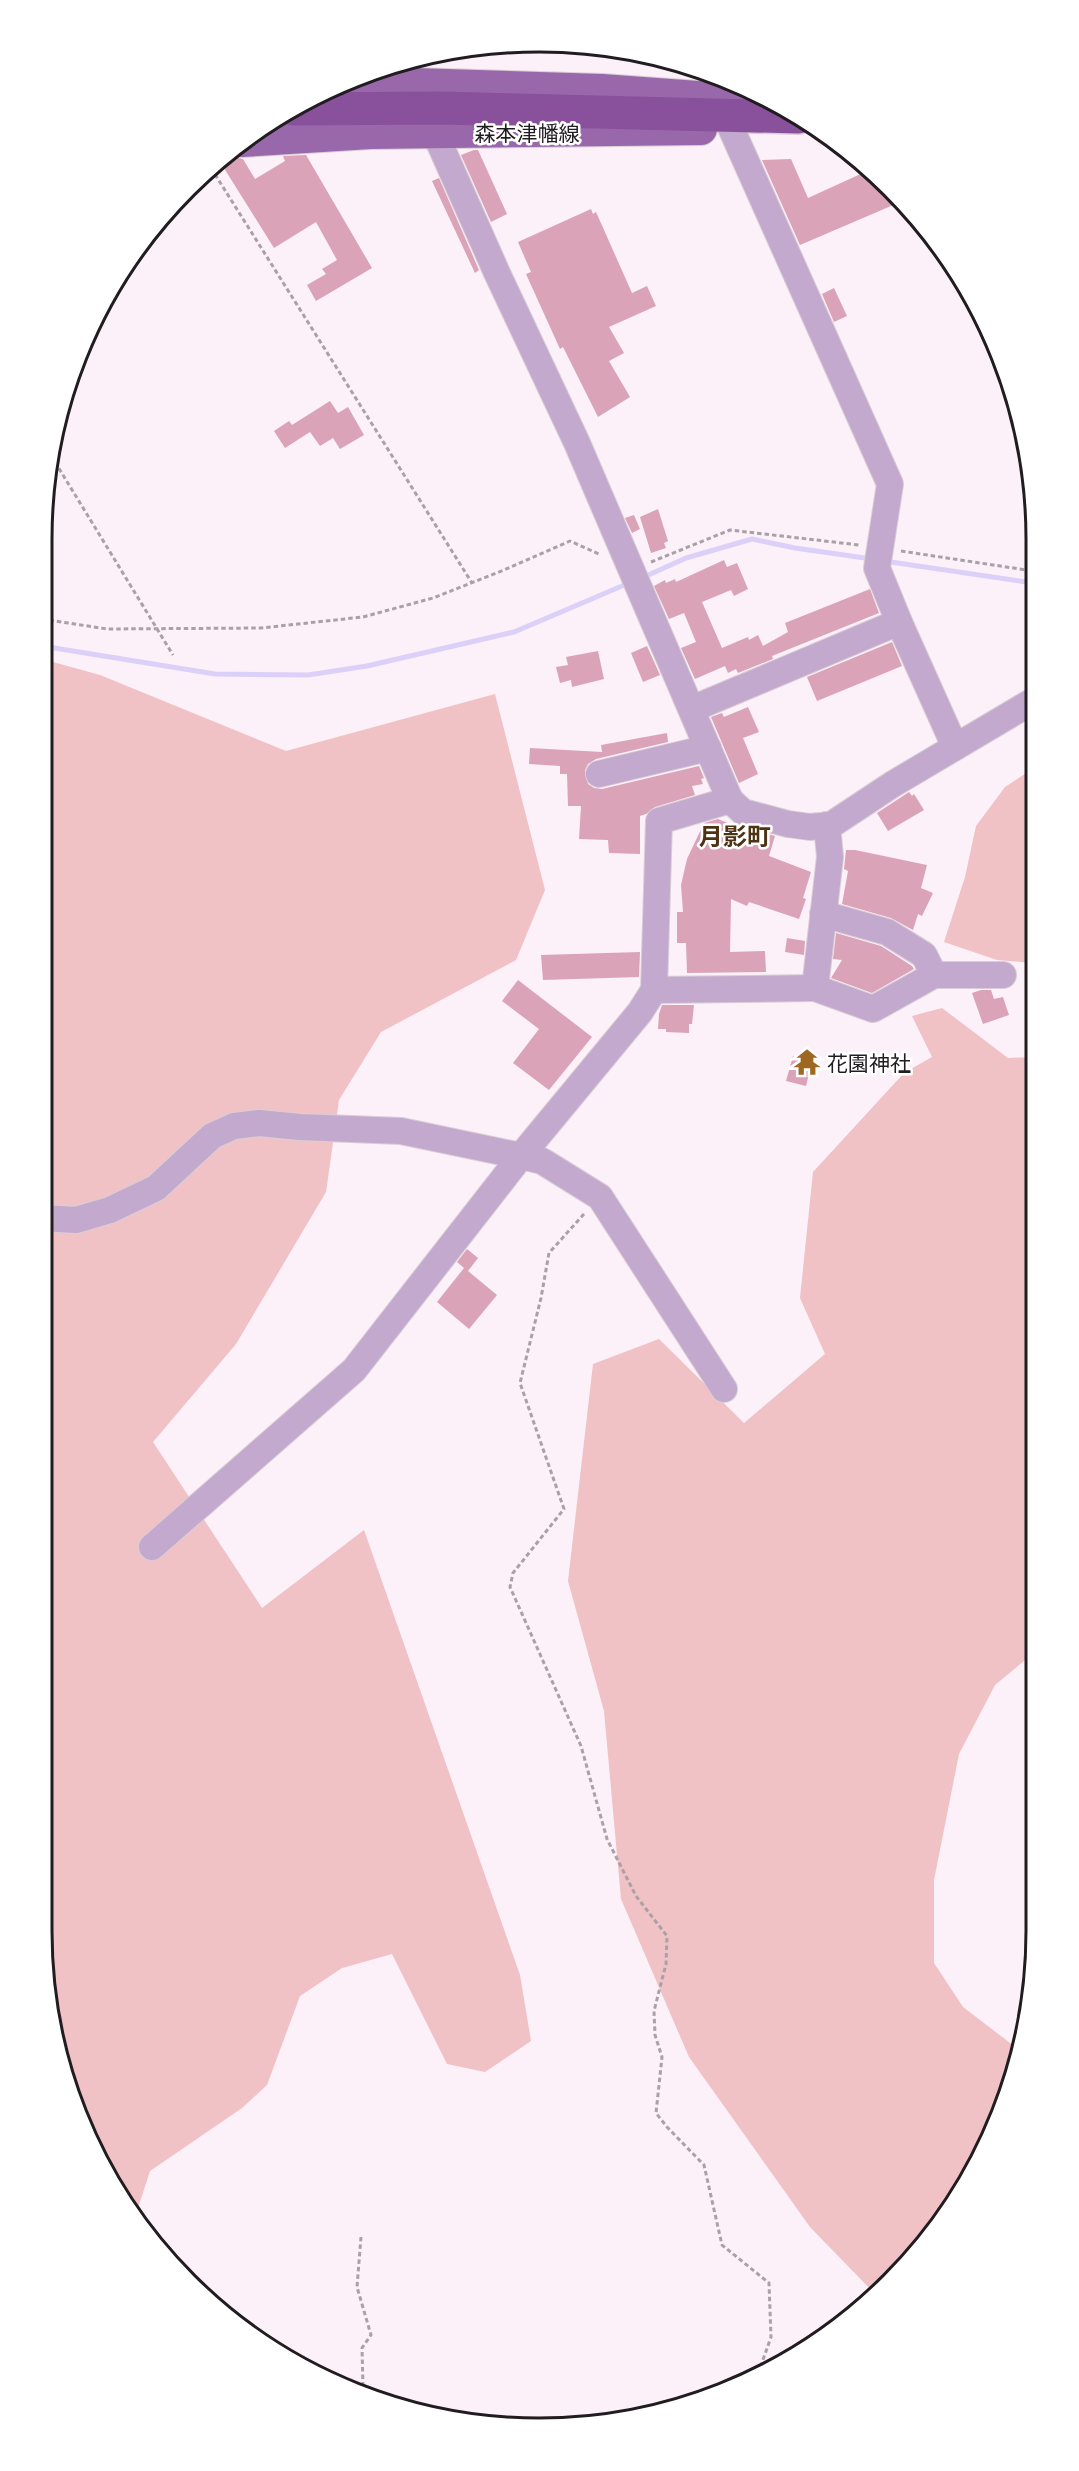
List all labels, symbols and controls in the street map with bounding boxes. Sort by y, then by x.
street label: 森本津幡線 [475,120,580,145]
district label: 月影町 [699,821,771,850]
temple icon: 花園神社 [792,1047,822,1077]
place label: 花園神社 [827,1050,911,1075]

